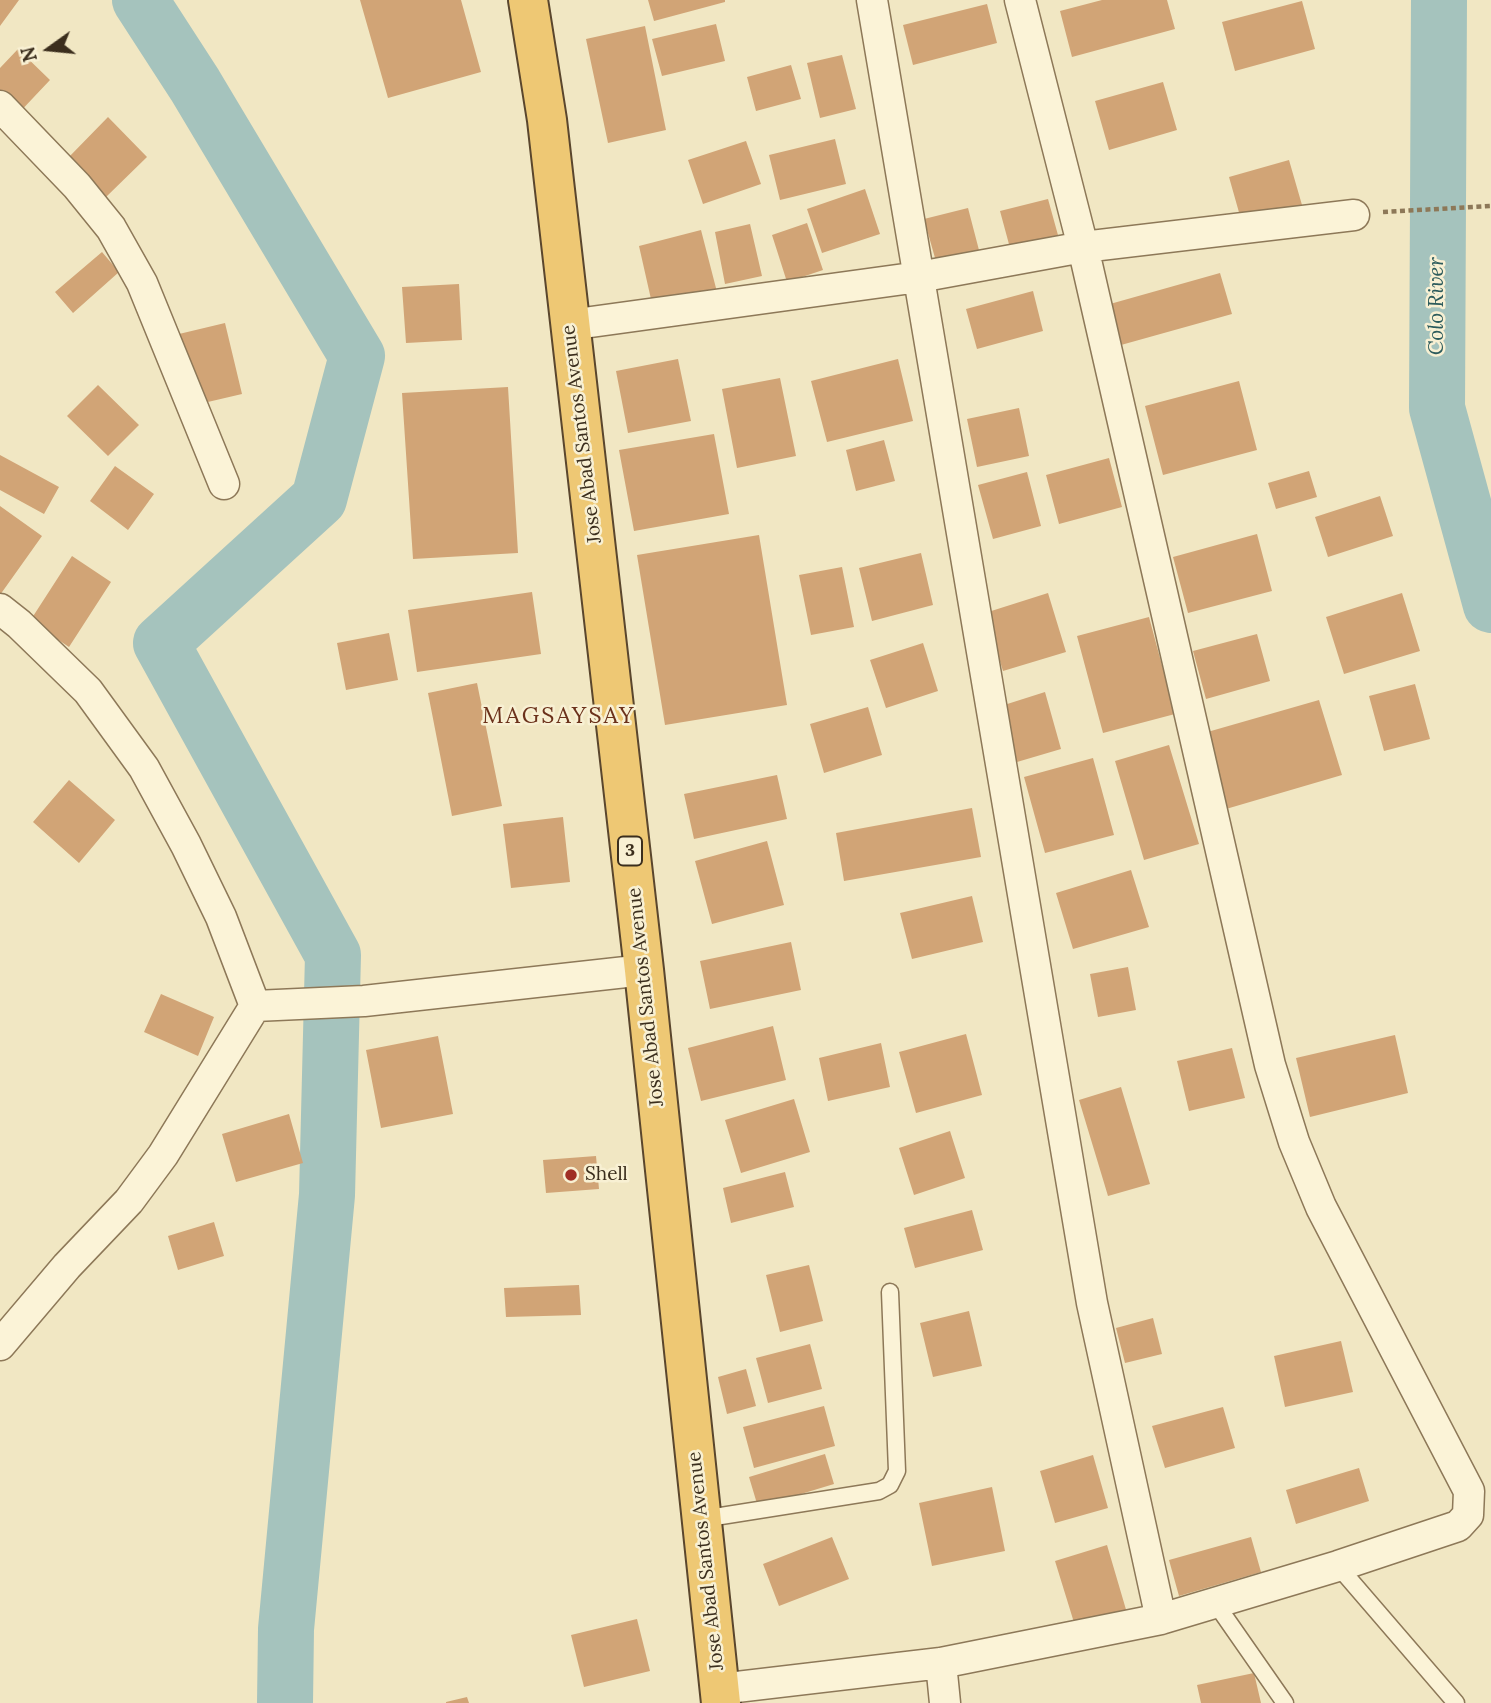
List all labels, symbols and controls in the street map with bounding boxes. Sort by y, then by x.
north arrow [14,14,84,84]
text: N [15,44,42,65]
water label: Colo River [1424,257,1450,355]
street label: Jose Abad Santos Avenue [557,323,607,545]
district label: MAGSAYSAY [483,702,635,730]
road number: 3 [618,836,642,866]
street label: Jose Abad Santos Avenue [623,886,669,1108]
place label: Shell [585,1164,628,1186]
marker: Shell [563,1167,579,1183]
street label: Jose Abad Santos Avenue [683,1450,729,1672]

